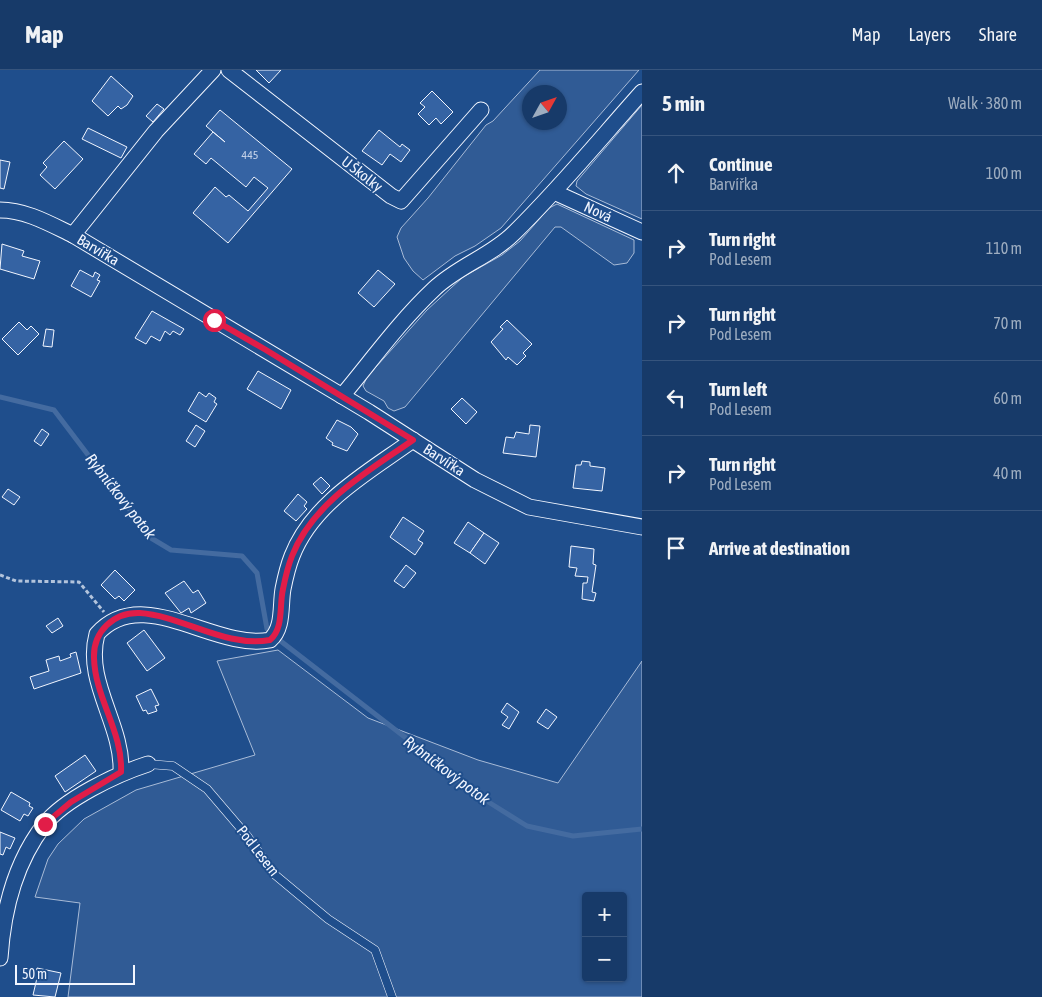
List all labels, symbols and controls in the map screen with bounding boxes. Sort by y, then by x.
text: Map [25,21,64,48]
text: Map [851,24,880,45]
text: Layers [908,24,951,45]
text: Share [979,24,1017,45]
north arrow [522,85,567,130]
text: 5 min [662,91,705,115]
text: Walk · 380 m [948,94,1022,112]
house number: 445 [242,148,258,162]
street label: U Školky [338,152,386,195]
text: Continue [709,153,773,175]
icon: ahead [662,159,690,187]
text: 100 m [986,164,1022,182]
text: Barvířka [709,175,758,193]
street label: Nová [582,198,615,225]
text: Turn right [709,228,776,250]
street label: Barvířka [74,230,122,269]
icon: right [662,234,690,262]
text: 110 m [986,239,1022,257]
text: Pod Lesem [709,250,772,268]
text: Turn right [709,303,776,325]
route start [203,309,226,332]
icon: right [662,309,690,337]
text: 70 m [993,314,1022,332]
text: Pod Lesem [709,325,772,343]
text: Turn left [709,378,767,400]
icon: left [662,384,690,412]
text: 60 m [993,389,1022,407]
text: Pod Lesem [709,400,772,418]
street label: Barvířka [420,440,468,479]
water label: Rybníčkový potok [81,450,160,544]
text: Turn right [709,453,776,475]
icon: right [662,459,690,487]
text: 40 m [993,464,1022,482]
text: Pod Lesem [709,475,772,493]
icon: arrive [662,534,690,562]
text: Arrive at destination [709,537,850,559]
water label: Rybníčkový potok [400,732,494,810]
route end [34,813,57,836]
street label: Pod Lesem [234,822,283,879]
map controls [582,892,627,982]
button: + [582,892,627,937]
button: − [582,937,627,982]
scale bar [15,962,135,985]
text: 50 m [22,966,47,982]

